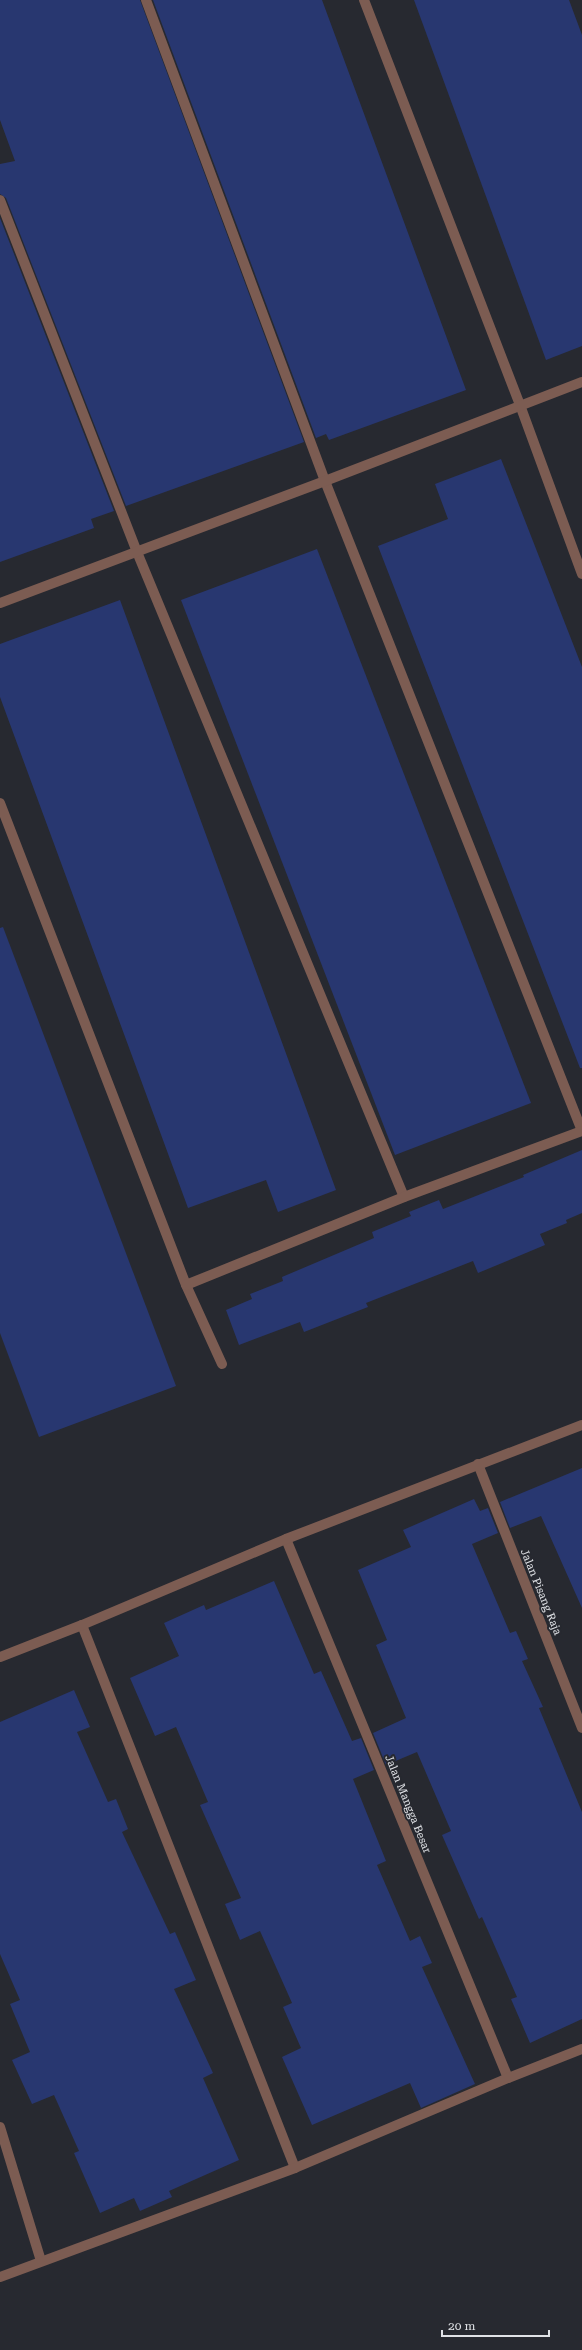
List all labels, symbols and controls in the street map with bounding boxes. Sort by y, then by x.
street label: Jalan Pisang Raja [518,1547,564,1637]
street label: Jalan Mangga Besar [382,1753,434,1855]
scale bar [442,2312,549,2338]
text: 20 m [448,2319,475,2333]

